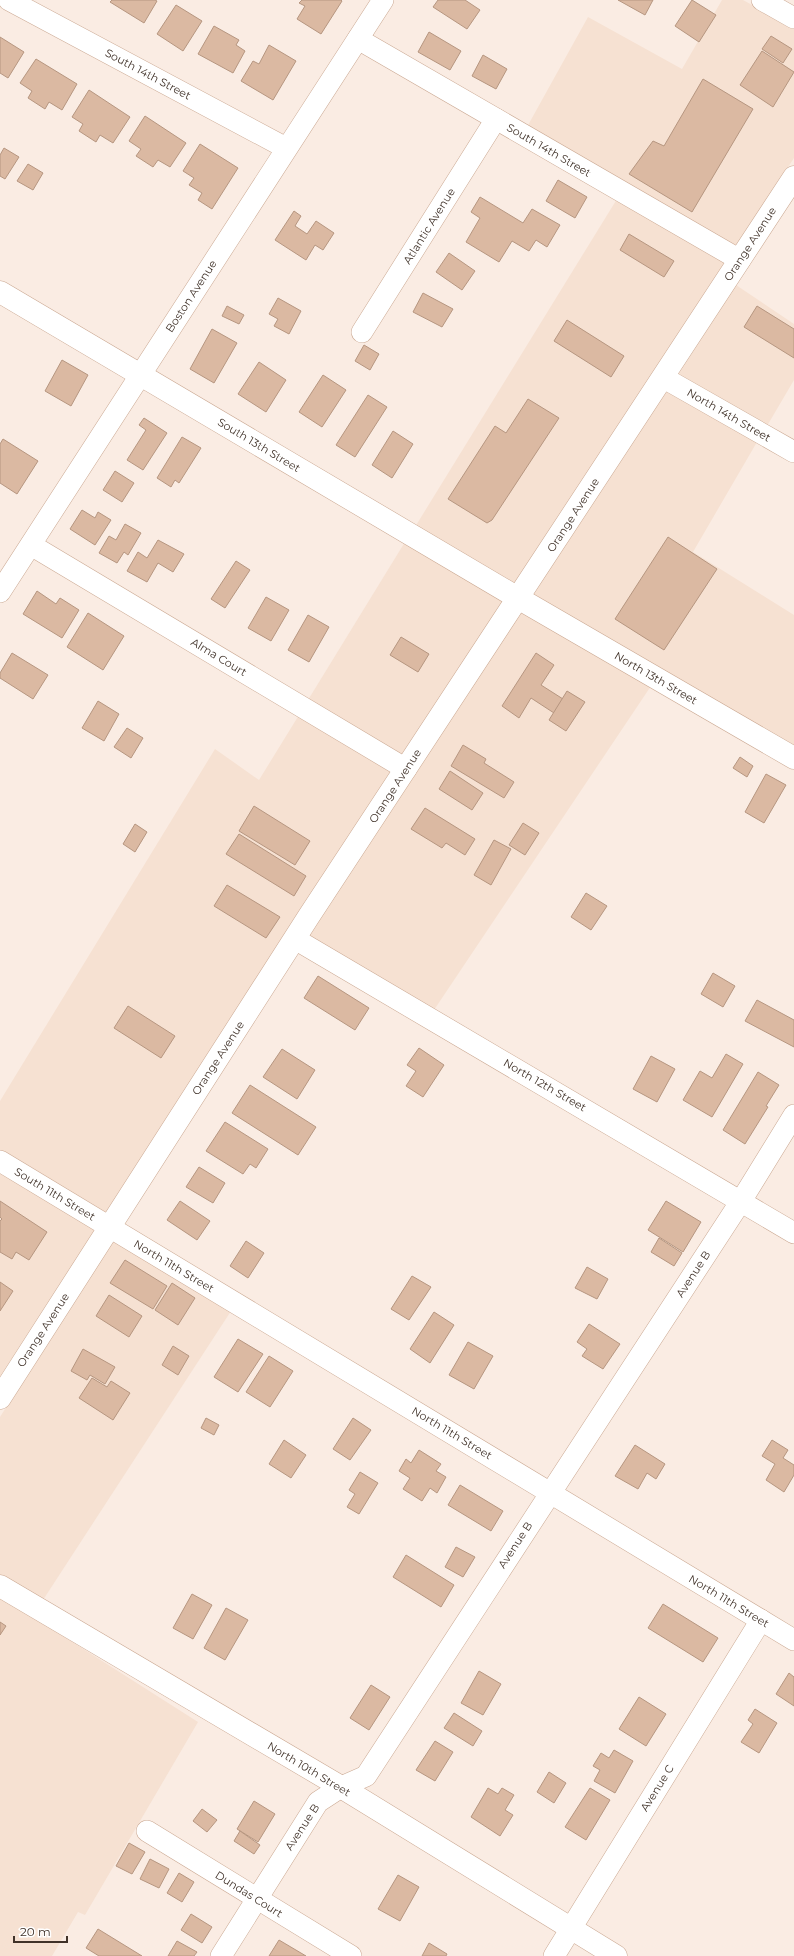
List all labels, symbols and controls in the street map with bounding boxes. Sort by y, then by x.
street label: South 14th Street [103,45,194,103]
street label: South 14th Street [504,120,594,180]
street label: Atlantic Avenue [400,185,458,267]
street label: Orange Avenue [721,204,779,284]
street label: Boston Avenue [162,257,220,335]
street label: North 14th Street [685,385,774,445]
street label: South 13th Street [215,415,303,475]
street label: Orange Avenue [544,475,602,555]
street label: Alma Court [188,635,250,679]
street label: North 13th Street [612,649,700,708]
street label: Orange Avenue [366,746,424,826]
street label: Orange Avenue [189,1018,247,1098]
street label: North 12th Street [501,1056,589,1115]
street label: South 11th Street [12,1164,98,1224]
street label: North 11th Street [131,1237,217,1296]
street label: Avenue B [673,1248,713,1300]
street label: Orange Avenue [14,1290,72,1370]
street label: North 11th Street [409,1404,495,1463]
street label: Avenue B [495,1519,535,1571]
street label: North 11th Street [686,1572,772,1631]
street label: North 10th Street [265,1739,354,1800]
street label: Avenue C [637,1762,677,1814]
street label: Avenue B [282,1801,322,1853]
street label: Dundas Court [213,1868,286,1921]
scale bar [14,1918,67,1944]
text: 20 m [20,1924,51,1939]

